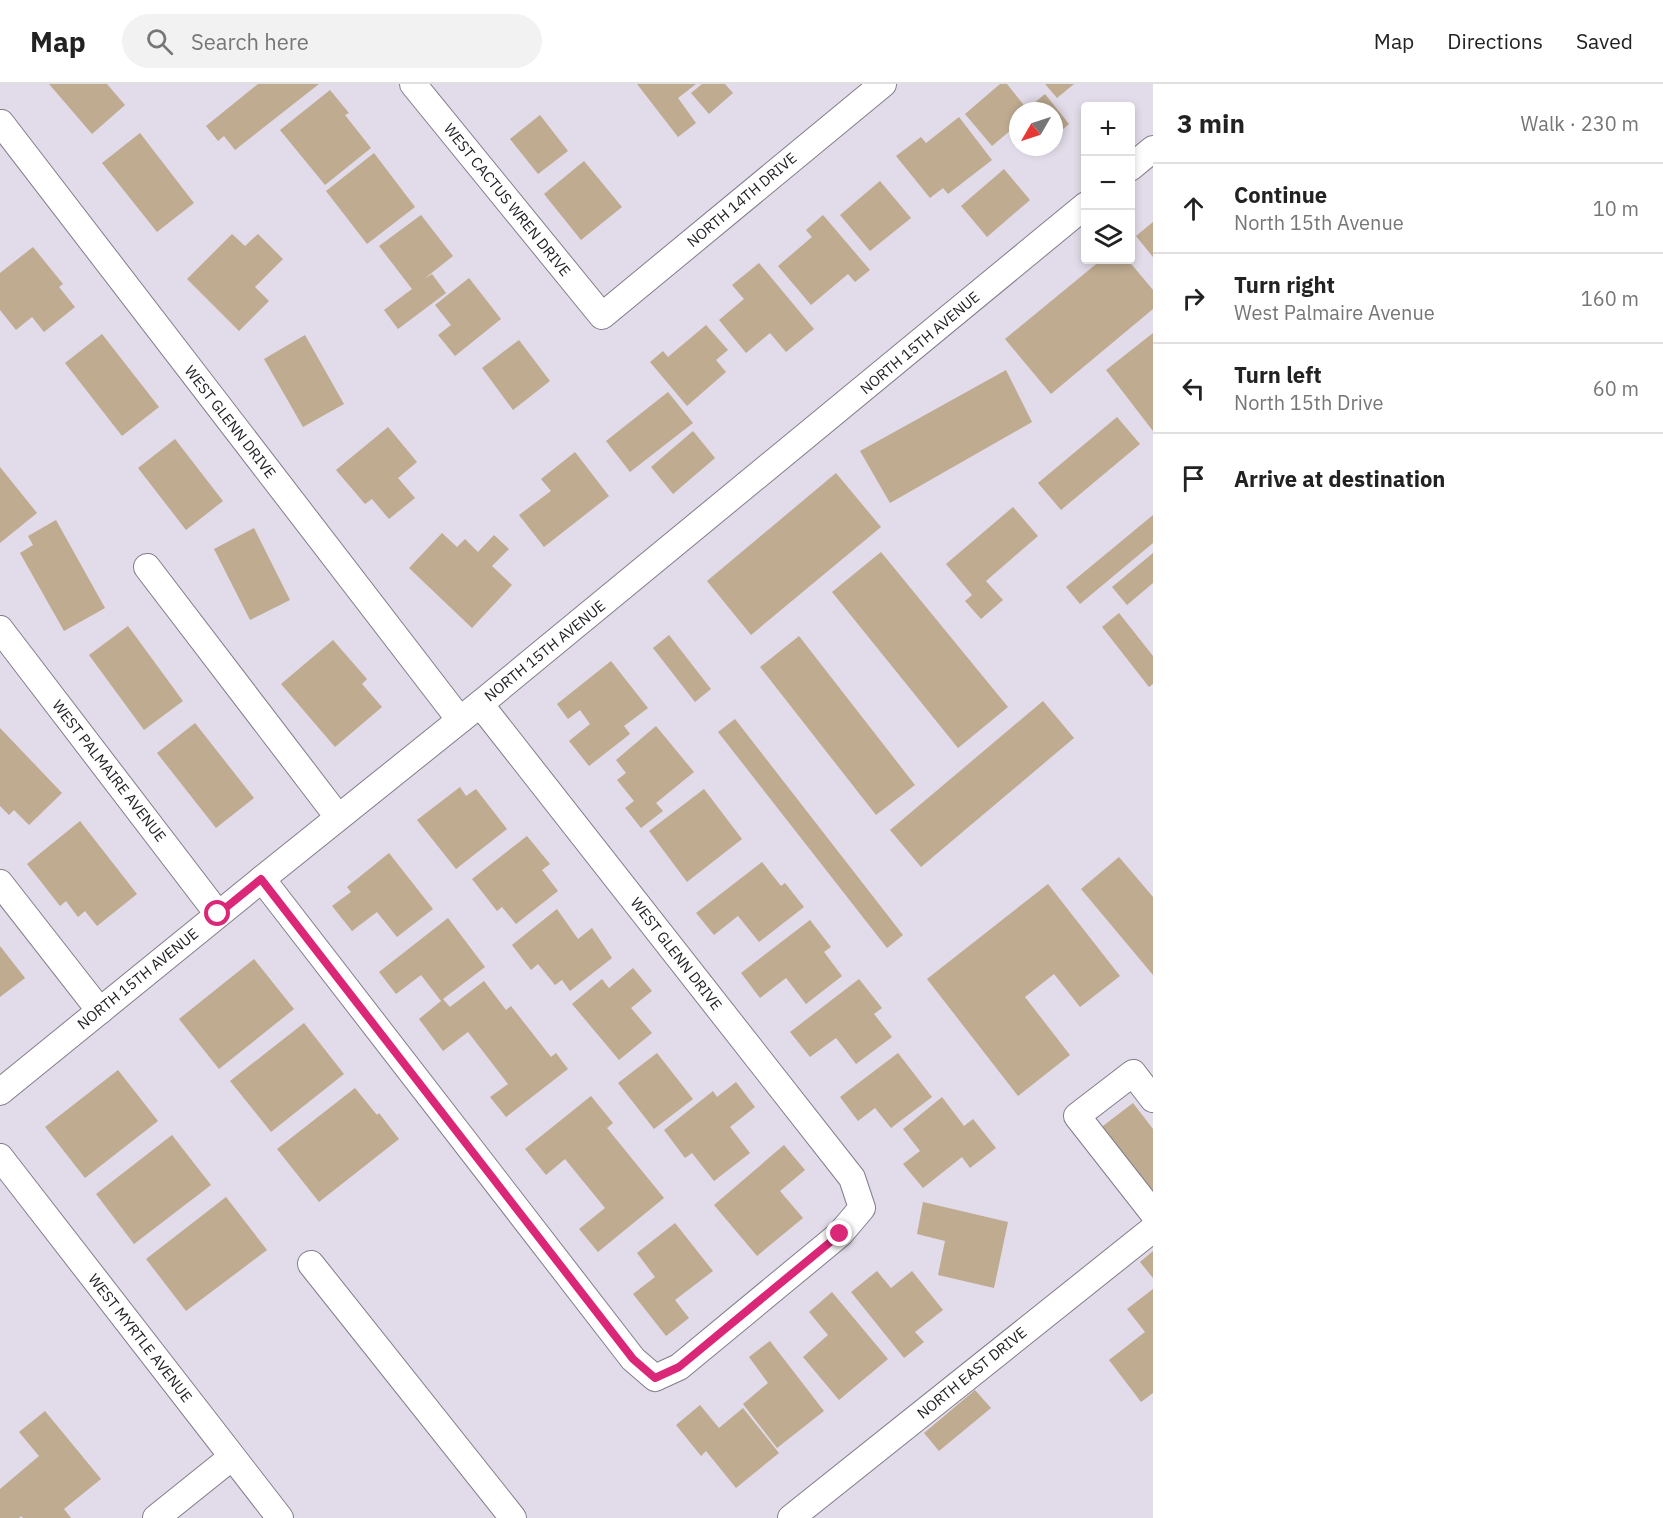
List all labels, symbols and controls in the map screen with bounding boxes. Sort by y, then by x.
search box [122,14,542,68]
text: Map [30,23,86,60]
icon: search [143,25,176,58]
text: Search here [191,27,309,56]
text: Map [1374,27,1414,55]
text: Directions [1447,27,1543,55]
text: Saved [1576,27,1633,55]
north arrow [1009,102,1063,156]
map controls [1081,102,1135,264]
button: + [1081,102,1135,156]
text: 3 min [1177,106,1245,140]
text: Walk · 230 m [1521,110,1639,137]
street label: WEST CACTUS WREN DRIVE [440,119,575,280]
street label: NORTH 14TH DRIVE [683,148,800,251]
button: − [1081,156,1135,210]
text: Continue [1234,180,1327,209]
icon: ahead [1177,192,1210,225]
text: 10 m [1593,195,1639,222]
text: North 15th Avenue [1234,209,1404,236]
button: layers [1081,210,1135,264]
text: Turn right [1234,270,1335,299]
icon: right [1177,282,1210,315]
text: 160 m [1581,285,1639,312]
street label: NORTH 15TH AVENUE [856,287,983,398]
text: West Palmaire Avenue [1234,299,1435,326]
text: Turn left [1234,360,1322,389]
street label: WEST GLENN DRIVE [181,362,280,482]
icon: left [1177,372,1210,405]
text: 60 m [1593,375,1639,402]
text: North 15th Drive [1234,389,1383,416]
icon: arrive [1177,462,1210,495]
text: Arrive at destination [1234,464,1445,493]
street label: NORTH 15TH AVENUE [480,596,609,705]
street label: WEST PALMAIRE AVENUE [48,696,171,845]
street label: WEST GLENN DRIVE [627,894,726,1014]
route start [204,900,230,926]
street label: NORTH 15TH AVENUE [73,924,202,1033]
route end [826,1220,852,1246]
street label: WEST MYRTLE AVENUE [84,1270,196,1406]
street label: NORTH EAST DRIVE [913,1323,1030,1423]

